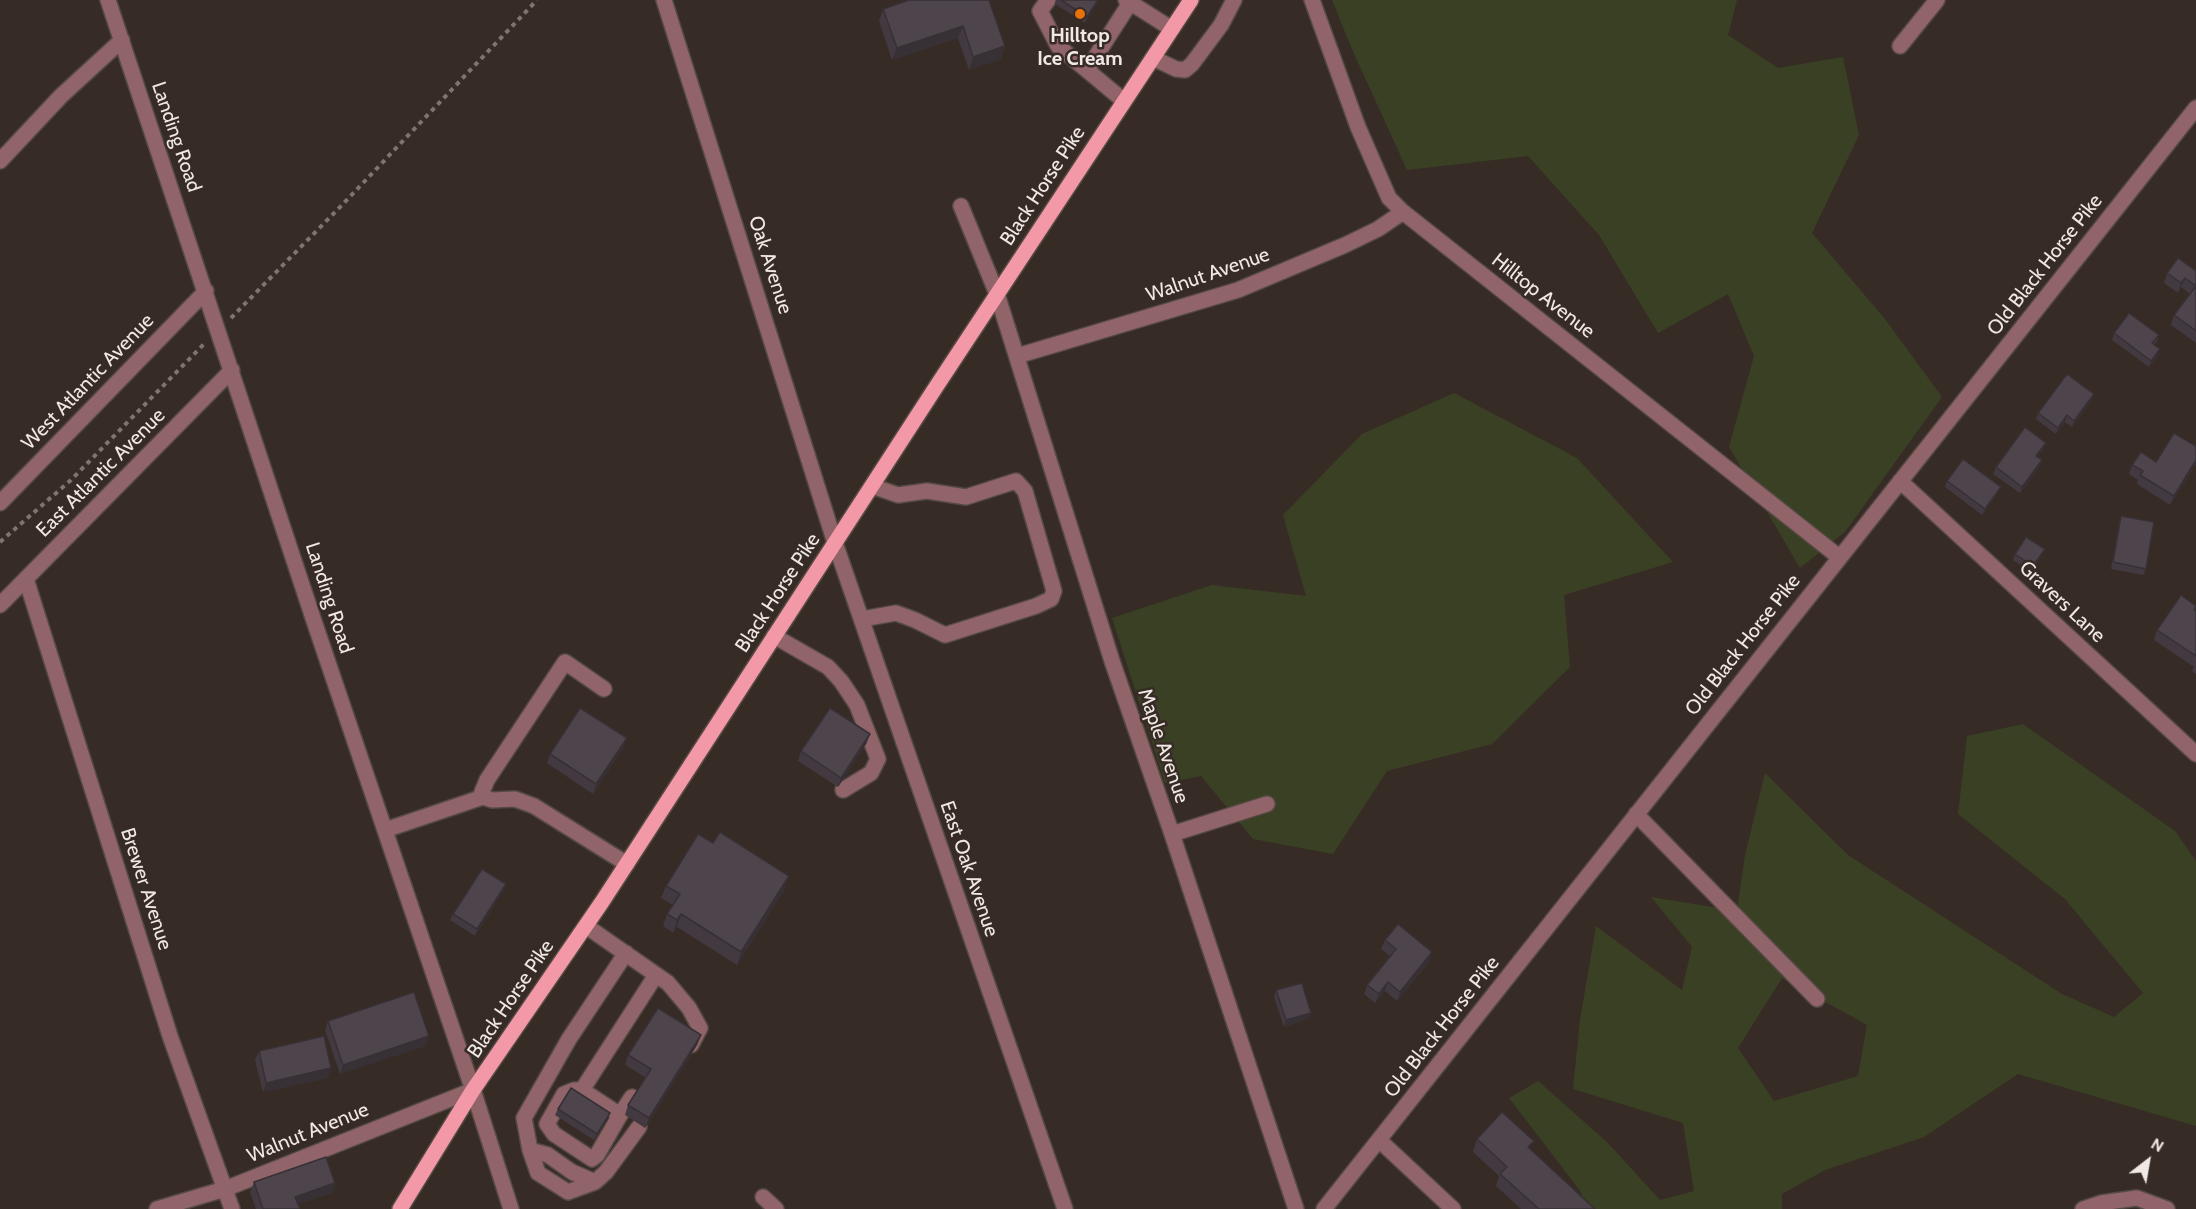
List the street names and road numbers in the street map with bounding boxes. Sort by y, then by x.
street label: Landing Road [146,79,206,195]
street label: Black Horse Pike [996,122,1090,250]
street label: Old Black Horse Pike [1982,190,2108,340]
street label: Oak Avenue [743,213,797,317]
street label: Walnut Avenue [1143,243,1273,307]
street label: Hilltop Avenue [1487,248,1599,344]
street label: West Atlantic Avenue [17,309,159,455]
street label: East Atlantic Avenue [32,404,170,542]
street label: Black Horse Pike [731,529,825,657]
street label: Landing Road [300,540,358,656]
street label: Gravers Lane [2014,556,2110,648]
street label: Old Black Horse Pike [1680,570,1806,720]
street label: Maple Avenue [1132,686,1194,806]
street label: East Oak Avenue [935,798,1003,940]
street label: Brewer Avenue [115,825,177,953]
street label: Black Horse Pike [463,935,559,1063]
street label: Old Black Horse Pike [1379,952,1505,1102]
street label: Walnut Avenue [244,1098,372,1168]

